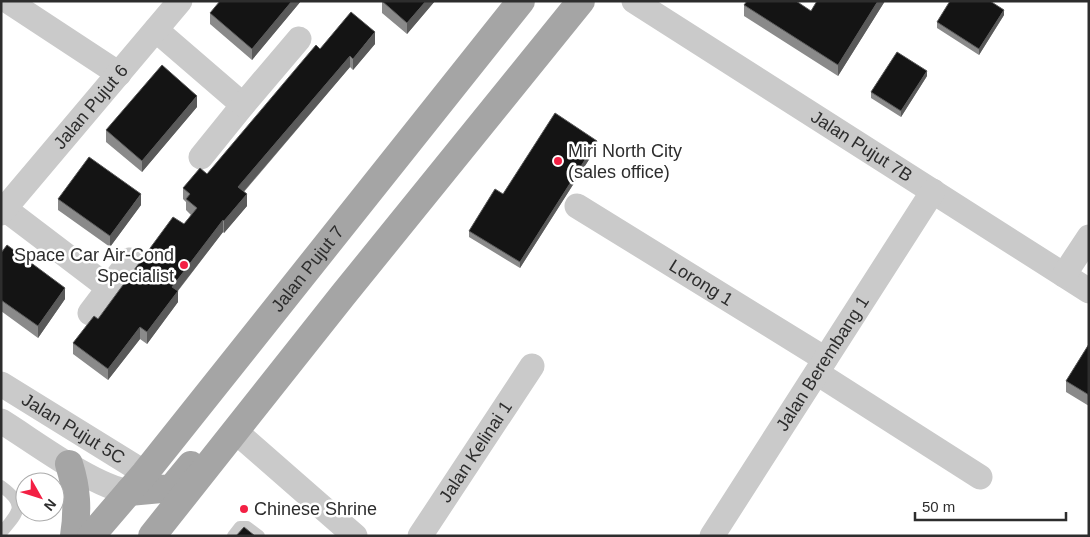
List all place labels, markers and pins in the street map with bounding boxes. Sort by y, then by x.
place label: Miri North City (sales office) [568,141,682,182]
marker: Miri North City (sales office) [552,155,564,167]
place label: Space Car Air-Cond Specialist [14,245,174,286]
marker: Space Car Air-Cond Specialist [178,259,190,271]
place label: Chinese Shrine [254,499,377,519]
marker: Chinese Shrine [238,503,250,515]

